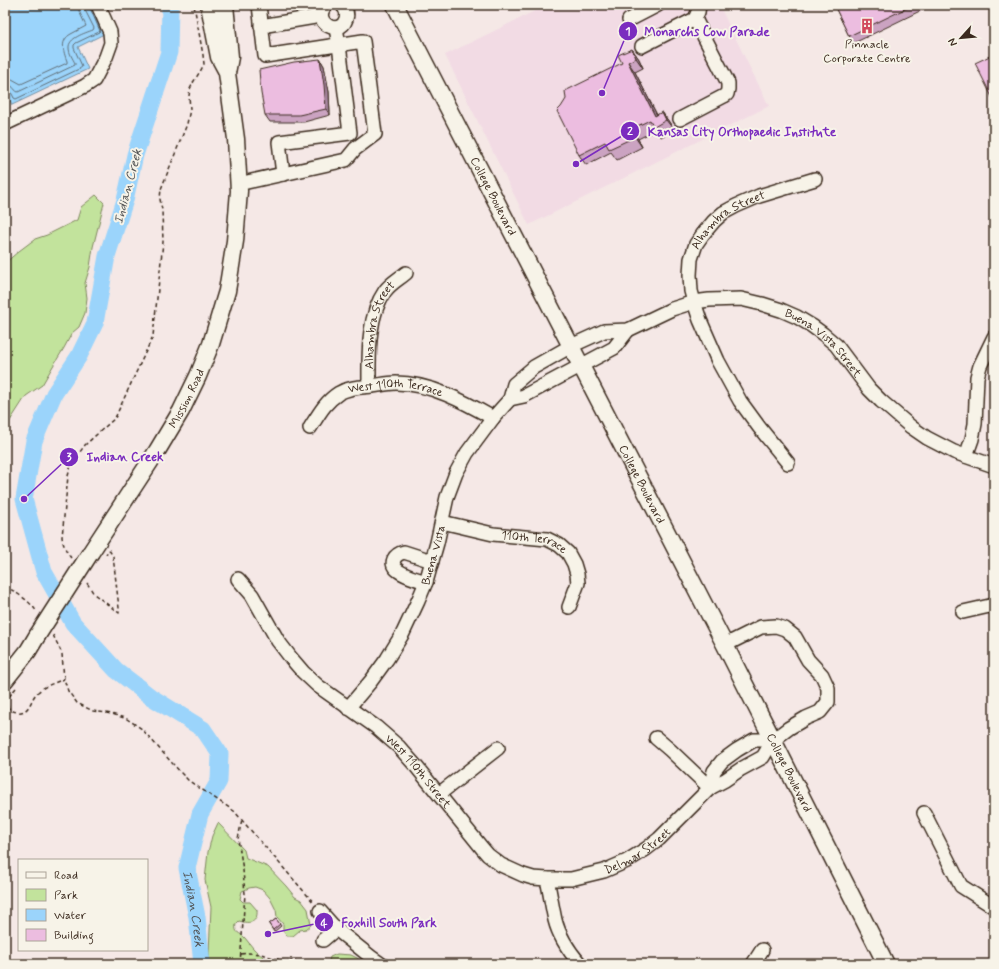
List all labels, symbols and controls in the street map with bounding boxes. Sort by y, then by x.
building icon: Pinnacle Corporate Centre [858,17,876,35]
north arrow [941,18,981,58]
callout: Monarchs Cow Parade [618,19,777,44]
text: 1 [625,24,631,40]
text: Monarchs Cow Parade [644,24,770,41]
text: N [945,36,961,49]
place label: Pinnacle Corporate Centre [823,37,911,67]
callout: Kansas City Orthopaedic Institute [620,119,844,144]
text: 2 [627,124,633,140]
text: Kansas City Orthopaedic Institute [648,124,837,141]
water label: Indian Creek [110,147,147,226]
street label: College Boulevard [466,155,520,239]
street label: Alhambra Street [688,188,767,252]
street label: Alhambra Street [362,278,399,369]
street label: Buena Vista Street [782,306,865,381]
street label: Mission Road [165,367,209,431]
street label: West 110th Terrace [347,376,446,401]
street label: College Boulevard [614,442,668,527]
callout: Indian Creek [59,444,172,469]
text: Indian Creek [87,449,164,466]
text: 3 [66,450,72,466]
street label: Buena Vista [418,524,450,587]
street label: 110th Terrace [501,528,571,558]
street label: West 110th Street [381,731,454,812]
street label: College Boulevard [762,731,815,815]
street label: Delmar Street [602,824,675,879]
legend [18,859,148,951]
text: Road [54,868,78,884]
water label: Indian Creek [178,869,207,948]
text: Park [54,888,78,904]
text: Water [54,908,86,924]
callout: Foxhill South Park [314,910,445,935]
text: Foxhill South Park [341,915,437,932]
text: 4 [321,916,328,932]
text: Building [54,928,94,945]

